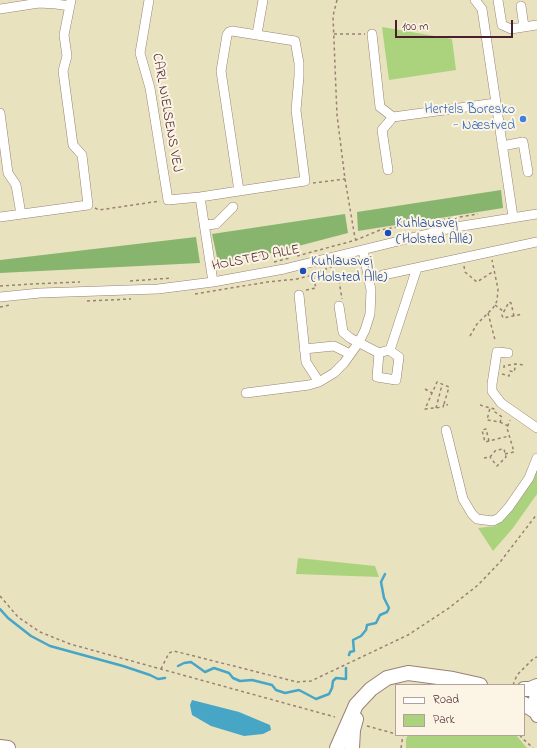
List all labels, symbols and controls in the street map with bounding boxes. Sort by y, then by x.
scale bar [397,12,515,38]
text: 100 m [402,18,429,36]
street label: CARL NIELSENS VEJ [147,52,185,174]
place label: Hertels Boresko - Næstved [424,103,515,136]
marker: Hertels Boresko - Næstved [518,114,528,124]
place label: Kuhlausvej (Holsted Allé) [396,217,472,250]
marker: Kuhlausvej (Holsted Allé) [383,228,393,238]
street label: HOLSTED ALLE [211,242,301,276]
place label: Kuhlausvej (Holsted Alle) [311,255,387,288]
marker: Kuhlausvej (Holsted Alle) [298,266,308,276]
legend [395,684,525,736]
text: Road [433,691,459,709]
text: Park [433,711,455,729]

